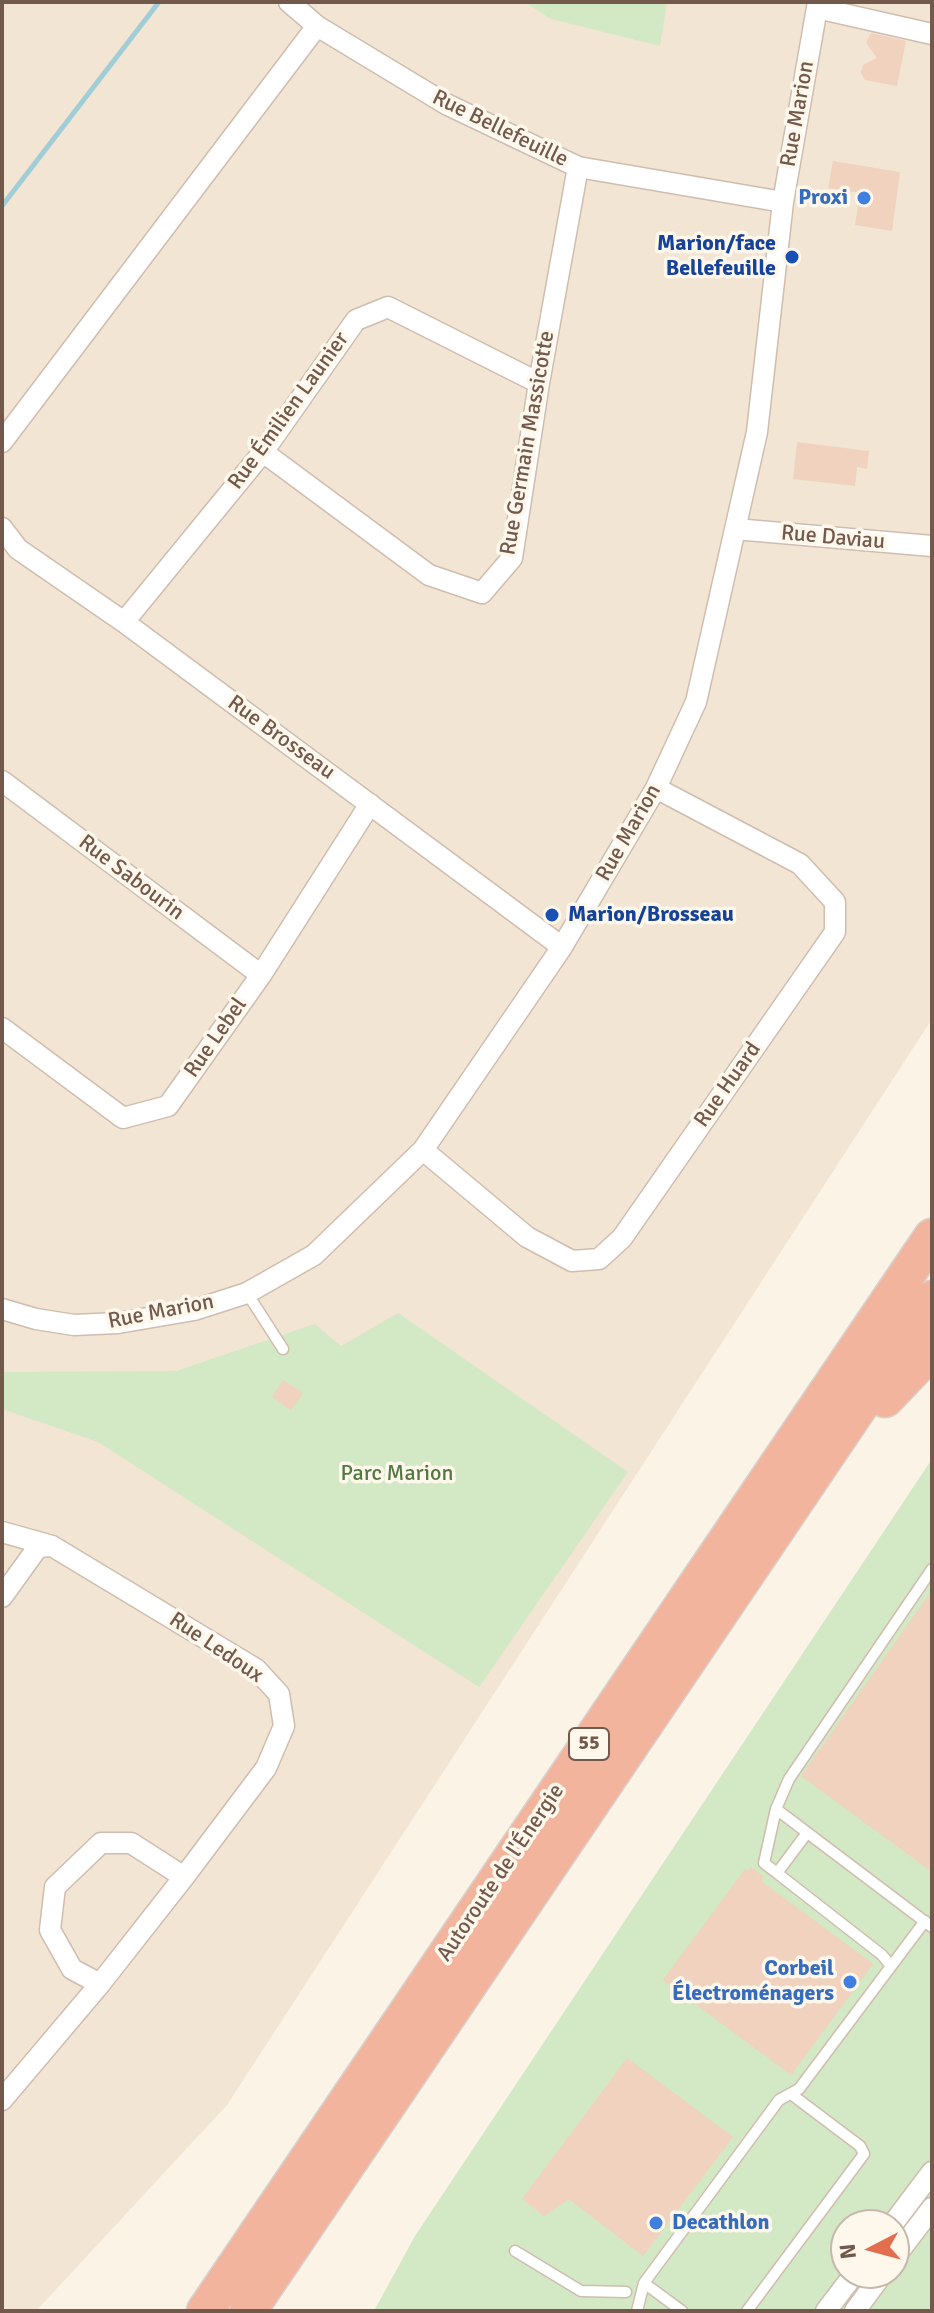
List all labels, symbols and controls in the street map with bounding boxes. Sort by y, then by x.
street label: Rue Marion [776,59,820,169]
street label: Rue Bellefeuille [428,85,572,173]
place label: Proxi [798,185,848,211]
marker: Proxi [855,189,873,207]
place label: Marion/face Bellefeuille [657,231,776,282]
marker: Marion/face Bellefeuille [783,248,801,266]
street label: Rue Émilien Launier [223,327,355,495]
street label: Rue Germain Massicotte [495,329,561,557]
street label: Rue Daviau [780,520,886,556]
street label: Rue Brosseau [222,690,340,786]
street label: Rue Marion [591,780,667,886]
street label: Rue Sabourin [73,830,189,926]
place label: Marion/Brosseau [568,902,734,928]
marker: Marion/Brosseau [543,906,561,924]
street label: Rue Lebel [179,993,253,1083]
street label: Rue Huard [689,1037,767,1133]
street label: Rue Marion [106,1289,216,1335]
park label: Parc Marion [341,1461,453,1487]
street label: Rue Ledoux [164,1607,268,1689]
road number: 55 [569,1728,609,1760]
street label: Autoroute de l'Énergie [432,1779,570,1967]
place label: Corbeil Électroménagers [672,1956,834,2008]
marker: Corbeil Électroménagers [841,1973,859,1991]
north arrow [830,2209,910,2289]
place label: Decathlon [672,2210,770,2236]
marker: Decathlon [647,2214,665,2232]
text: N [833,2242,862,2260]

